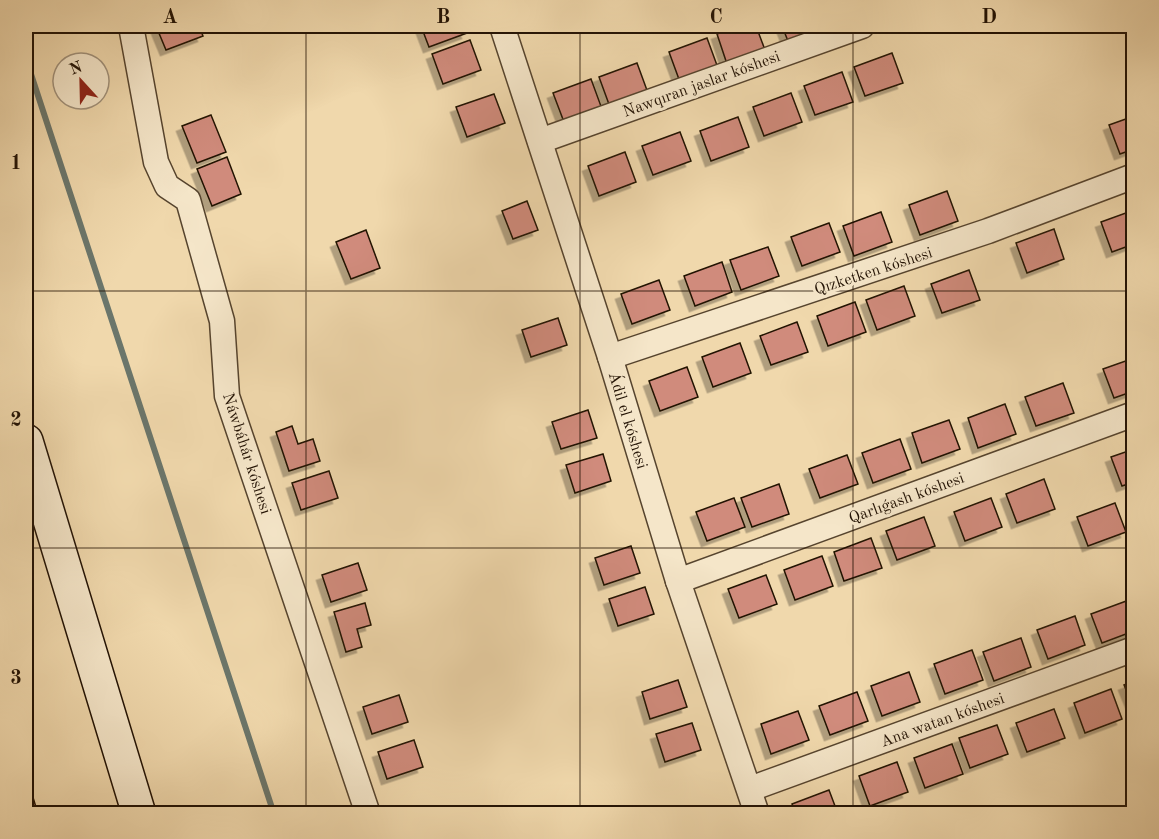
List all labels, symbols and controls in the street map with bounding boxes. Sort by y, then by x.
text: A [162,8,178,28]
text: B [436,8,450,28]
text: C [709,8,723,28]
text: D [981,8,997,28]
street label: Nawqıran jaslar kóshesi [621,49,782,121]
north arrow [51,51,111,111]
text: N [67,59,86,79]
text: 1 [10,154,22,174]
street label: Qızketken kóshesi [813,245,935,299]
street label: Ádil el kóshesi [605,369,653,471]
street label: Náwbáhár kóshesi [219,391,273,516]
text: 2 [10,411,22,431]
street label: Qarlıǵash kóshesi [847,471,967,527]
text: 3 [10,669,22,689]
street label: Ana watan kóshesi [879,691,1007,751]

